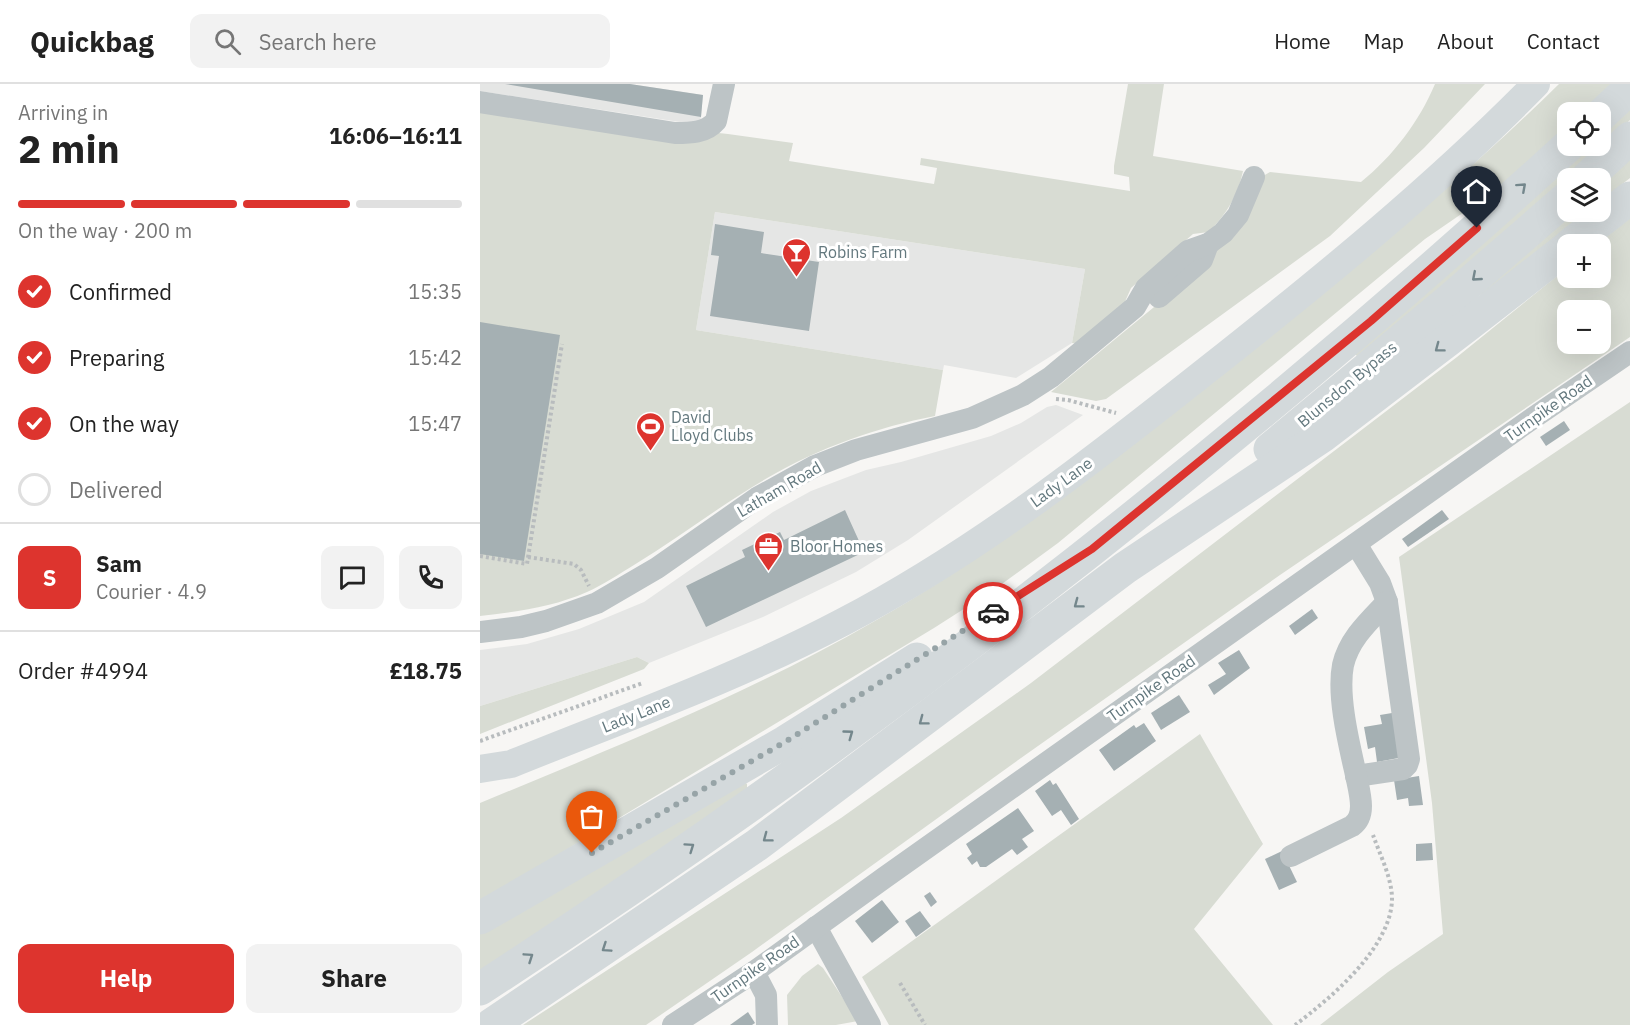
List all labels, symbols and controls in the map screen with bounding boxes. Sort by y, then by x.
search box [190,14,610,68]
text: Quickbag [30,23,154,60]
icon: search [211,25,244,58]
text: Search here [259,27,377,56]
text: Home [1274,27,1331,55]
text: Map [1364,27,1404,55]
text: About [1437,27,1494,55]
text: Contact [1527,27,1600,55]
text: Arriving in [18,99,108,126]
map controls [1557,102,1611,354]
button: locate [1557,102,1611,156]
text: 16:06–16:11 [329,121,462,150]
text: 2 min [18,123,120,174]
pin [1451,166,1502,228]
button: layers [1557,168,1611,222]
icon: home [1460,175,1493,208]
one-way arrow [1515,183,1526,194]
text: On the way · 200 m [18,217,192,244]
button: + [1557,234,1611,288]
bar icon: Robins Farm [781,236,813,278]
place label: Robins Farm [818,242,908,262]
one-way arrow [1472,270,1483,281]
icon: check [18,275,51,308]
text: Confirmed [69,277,172,306]
text: 15:35 [408,278,462,305]
button: − [1557,300,1611,354]
street label: Blunsdon Bypass [1293,337,1401,431]
one-way arrow [1434,340,1445,351]
icon: check [18,341,51,374]
text: Preparing [69,343,164,372]
text: 15:42 [408,344,462,371]
street label: Turnpike Road [1500,370,1596,446]
icon: check [18,407,51,440]
place label: David Lloyd Clubs [671,407,754,445]
text: On the way [69,409,179,438]
text: 15:47 [408,410,462,437]
sports icon: David Lloyd Clubs [634,410,666,452]
street label: Lady Lane [1026,453,1096,511]
street label: Latham Road [733,457,825,521]
text: Delivered [69,475,163,504]
office icon: Bloor Homes [753,530,785,572]
place label: Bloor Homes [790,536,883,556]
button: chat [321,546,384,609]
button: phone [399,546,462,609]
text: Sam [96,549,142,578]
text: S [43,563,56,592]
text: Courier · 4.9 [96,578,207,605]
courier [963,582,1023,642]
icon: car [977,596,1010,629]
one-way arrow [1074,596,1085,607]
street label: Turnpike Road [1103,650,1199,726]
text: Order #4994 [18,656,148,685]
text: £18.75 [390,656,462,685]
street label: Lady Lane [599,691,673,737]
one-way arrow [918,714,929,725]
one-way arrow [842,730,853,741]
pin [566,791,617,853]
icon: bag [575,800,608,833]
one-way arrow [762,831,773,842]
one-way arrow [683,843,694,854]
street label: Turnpike Road [707,931,803,1007]
one-way arrow [601,941,612,952]
button: Help [18,944,234,1013]
button: Share [246,944,462,1013]
one-way arrow [522,953,533,964]

